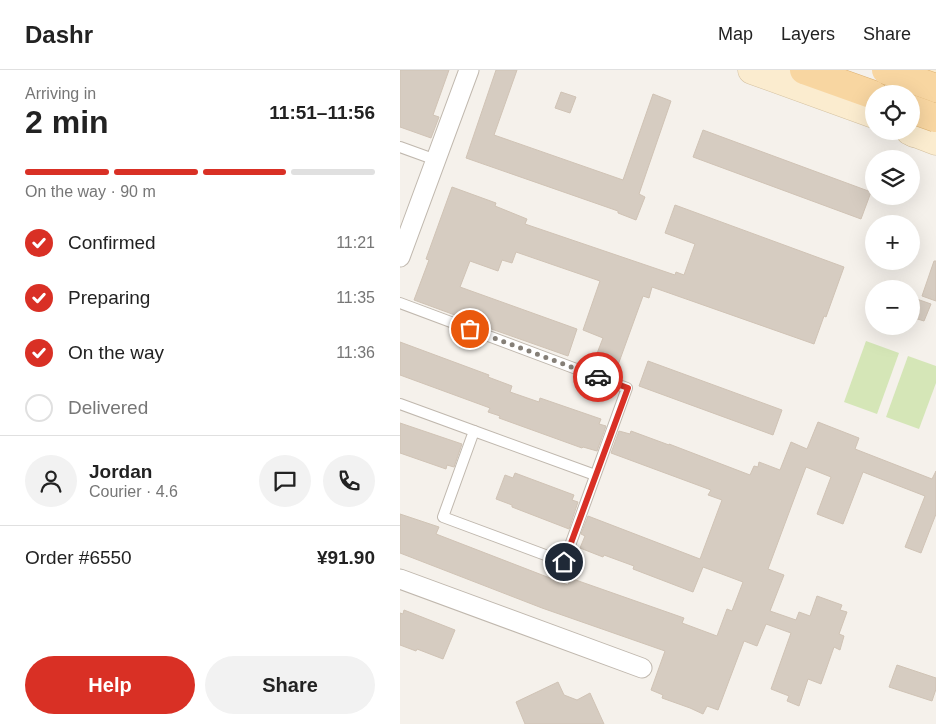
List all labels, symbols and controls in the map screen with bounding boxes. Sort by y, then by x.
text: Dashr [25,21,93,48]
text: Map [718,24,753,44]
text: Layers [781,24,835,44]
text: Share [863,24,911,44]
text: Arriving in [25,85,96,102]
map controls [865,85,920,335]
button: locate [865,85,920,140]
text: 11:51–11:56 [269,102,375,123]
text: 2 min [25,104,109,140]
button: layers [865,150,920,205]
text: On the way · 90 m [25,183,156,200]
button: + [865,215,920,270]
icon: check [25,229,53,257]
text: Confirmed [68,232,156,253]
text: 11:21 [336,234,375,251]
button: − [865,280,920,335]
icon: check [25,284,53,312]
text: Preparing [68,287,150,308]
text: 11:35 [336,289,375,306]
pin [449,308,491,350]
icon: bag [456,315,484,343]
icon: check [25,339,53,367]
text: On the way [68,342,164,363]
text: 11:36 [336,344,375,361]
courier [573,352,623,402]
icon: car [584,363,612,391]
text: Delivered [68,397,148,418]
button: person [25,455,77,507]
button: chat [259,455,311,507]
button: phone [323,455,375,507]
text: Jordan [89,461,152,482]
text: Courier · 4.6 [89,483,178,500]
pin [543,541,585,583]
text: Order #6550 [25,547,132,568]
text: ¥91.90 [317,547,375,568]
icon: home [550,548,578,576]
button: Help [25,656,195,714]
button: Share [205,656,375,714]

